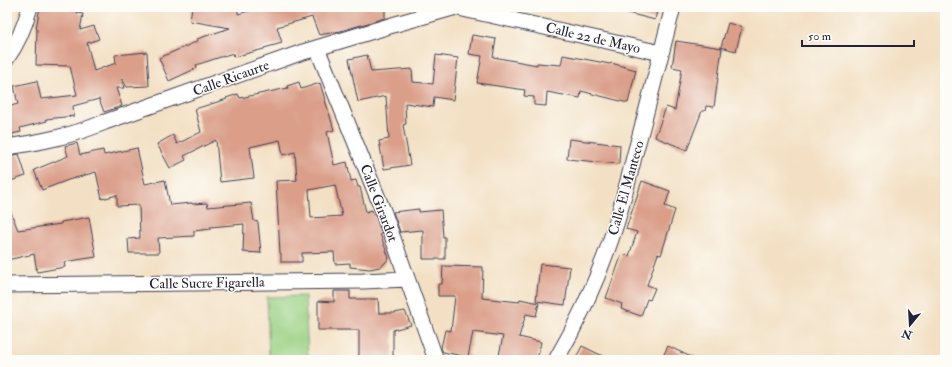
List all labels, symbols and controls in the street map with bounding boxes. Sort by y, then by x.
street label: Calle 22 de Mayo [544,19,642,58]
scale bar [802,22,914,48]
text: 50 m [808,29,832,44]
street label: Calle Ricaurte [191,56,272,100]
street label: Calle El Manteco [604,139,648,237]
street label: Calle Girardot [356,162,402,245]
street label: Calle Sucre Figarella [149,273,265,293]
north arrow [890,305,930,345]
text: N [899,326,915,342]

